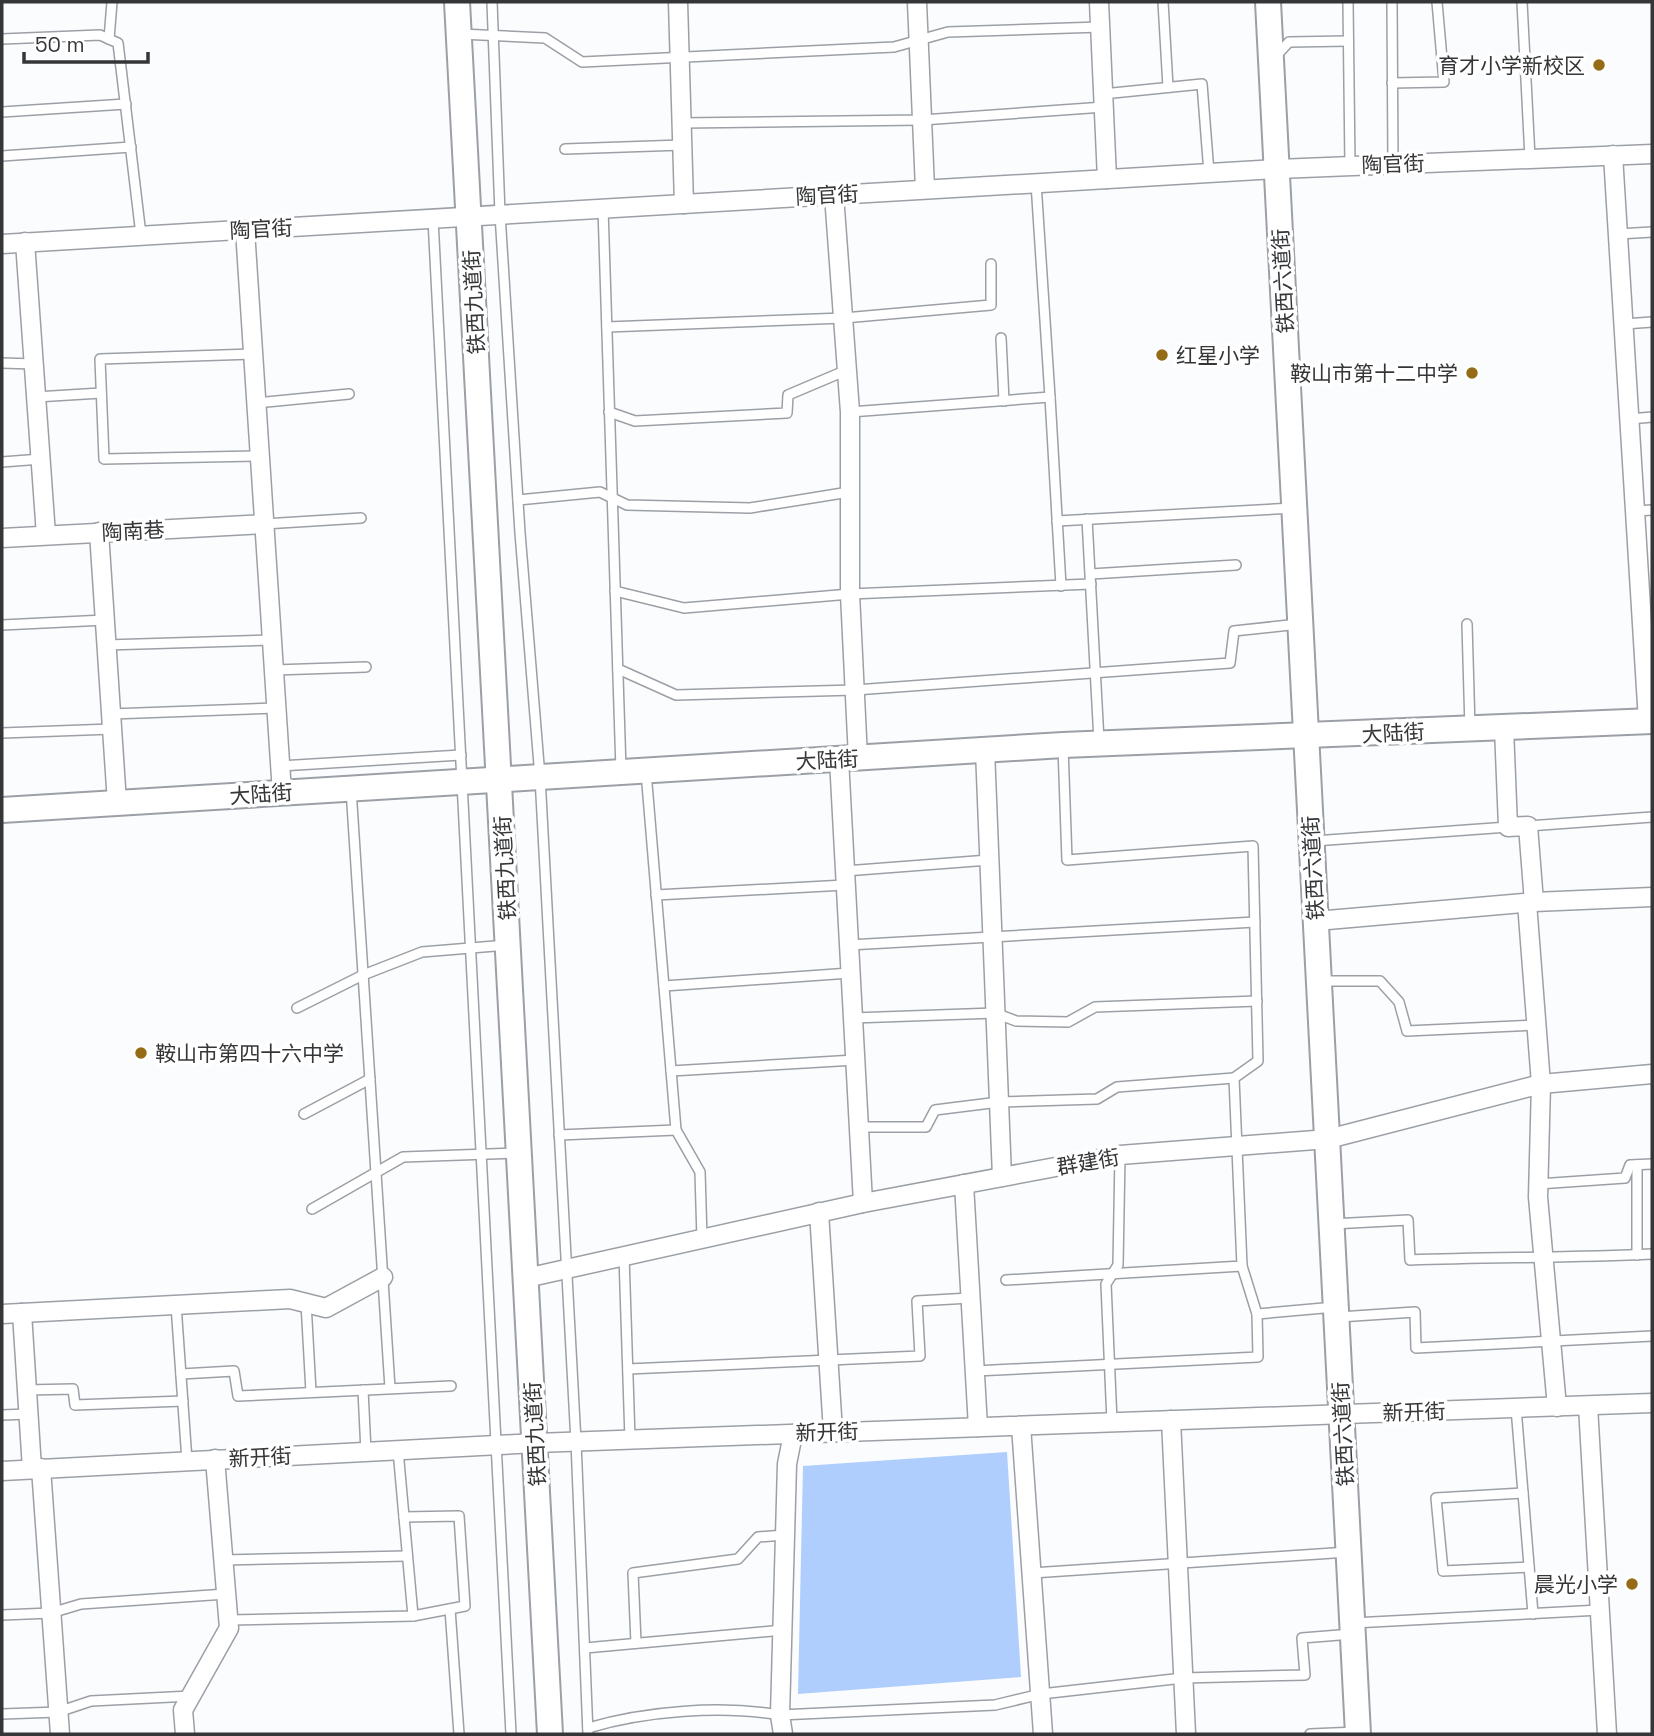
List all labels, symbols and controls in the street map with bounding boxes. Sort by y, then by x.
scale bar [24,21,149,65]
text: 50 m [35,31,85,58]
place label: 育才小学新校区 [1438,52,1585,79]
marker: 育才小学新校区 [1591,57,1607,73]
street label: 陶官街 [1361,149,1425,179]
street label: 陶官街 [795,180,859,210]
street label: 陶官街 [229,214,293,244]
street label: 铁西六道街 [1267,228,1299,334]
street label: 铁西九道街 [458,249,490,355]
place label: 红星小学 [1176,342,1260,369]
marker: 红星小学 [1154,347,1170,363]
place label: 鞍山市第十二中学 [1290,360,1458,387]
marker: 鞍山市第十二中学 [1464,365,1480,381]
street label: 陶南巷 [101,516,165,546]
street label: 大陆街 [1361,718,1425,748]
street label: 大陆街 [795,745,859,775]
street label: 大陆街 [229,778,293,810]
street label: 铁西九道街 [489,815,521,921]
street label: 铁西六道街 [1297,815,1329,921]
place label: 鞍山市第四十六中学 [155,1040,344,1067]
marker: 鞍山市第四十六中学 [133,1045,149,1061]
street label: 群建街 [1055,1143,1121,1181]
street label: 铁西九道街 [519,1381,551,1487]
street label: 铁西六道街 [1327,1381,1359,1487]
street label: 新开街 [1382,1397,1446,1427]
street label: 新开街 [795,1417,859,1447]
street label: 新开街 [228,1442,292,1472]
place label: 晨光小学 [1534,1571,1618,1598]
marker: 晨光小学 [1624,1576,1640,1592]

